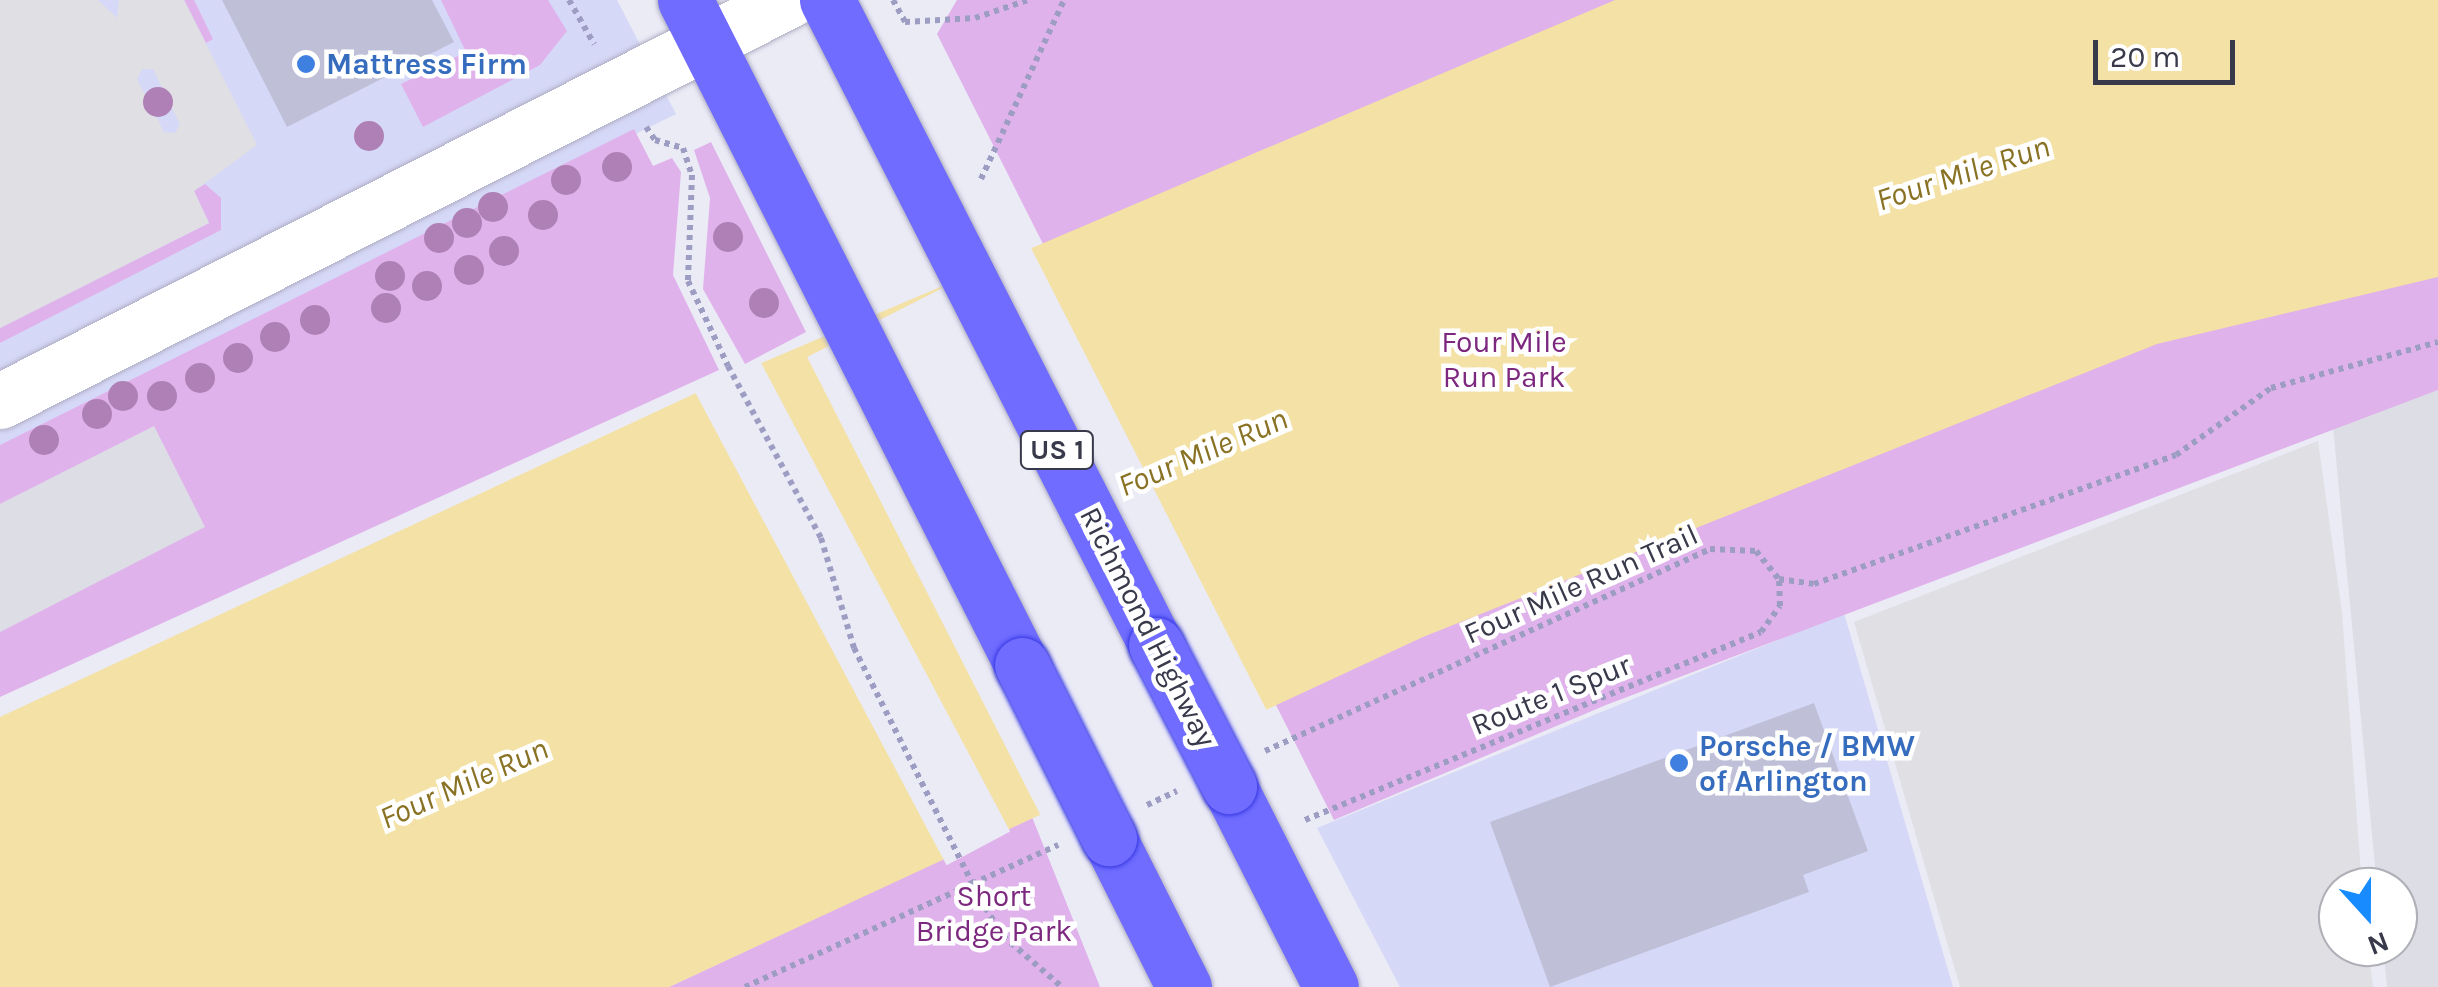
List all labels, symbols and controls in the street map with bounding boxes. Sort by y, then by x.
scale bar [2098,20,2240,82]
text: 20 m [2110,39,2180,75]
place label: Mattress Firm [326,46,527,82]
marker: Mattress Firm [295,53,317,75]
water label: Four Mile Run [1871,128,2055,220]
park label: Four Mile Run Park [1441,324,1567,394]
water label: Four Mile Run [1112,400,1294,506]
road number: US 1 [1020,427,1094,473]
street label: Richmond Highway [1072,501,1224,753]
street label: Four Mile Run Trail [1459,516,1703,652]
street label: Route 1 Spur [1466,647,1636,743]
place label: Porsche / BMW of Arlington [1699,728,1915,798]
water label: Four Mile Run [374,730,554,838]
marker: Porsche / BMW of Arlington [1668,752,1690,774]
north arrow [2318,867,2418,967]
park label: Short Bridge Park [916,878,1072,948]
text: N [2363,925,2394,963]

